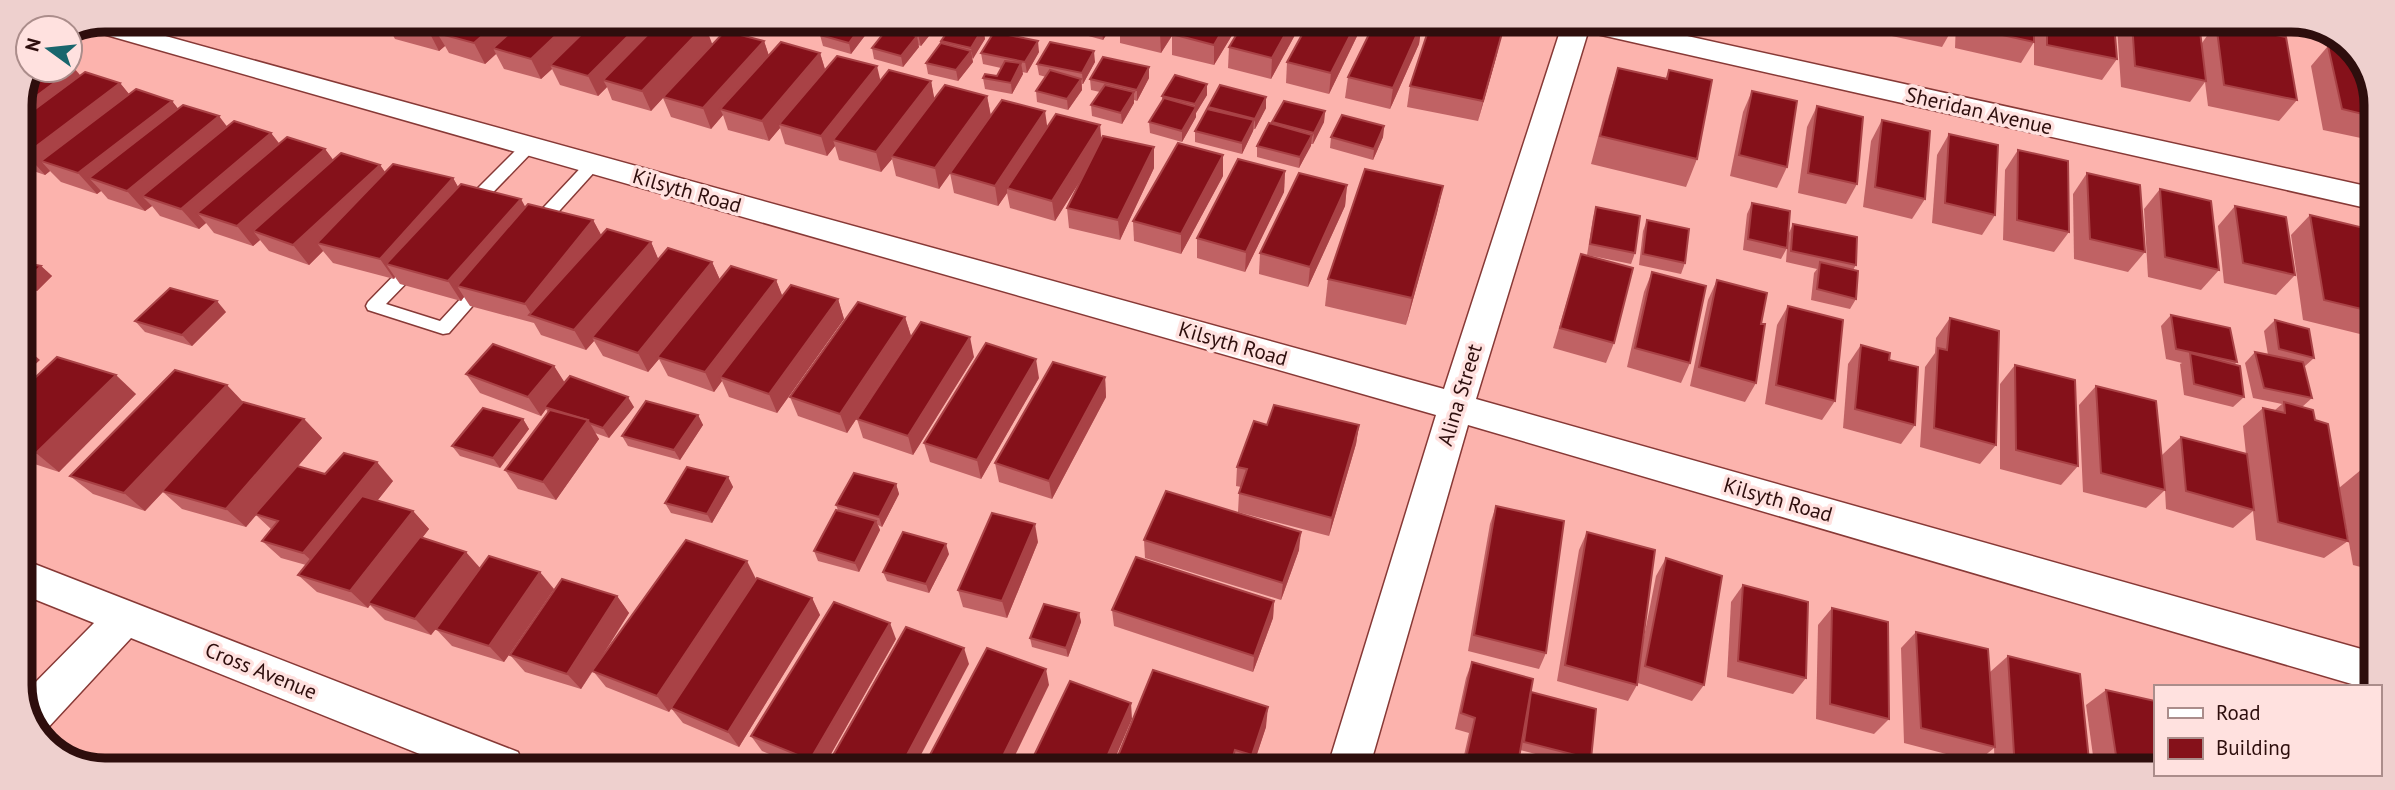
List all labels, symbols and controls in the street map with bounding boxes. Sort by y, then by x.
north arrow [14,14,84,84]
text: N [19,35,46,54]
street label: Sheridan Avenue [1903,81,2055,141]
street label: Kilsyth Road [630,162,745,219]
street label: Kilsyth Road [1176,315,1291,372]
street label: Alina Street [1431,341,1488,449]
street label: Kilsyth Road [1721,471,1836,528]
street label: Cross Avenue [201,636,321,705]
legend [2154,685,2381,776]
text: Road [2216,699,2260,726]
text: Building [2216,734,2291,761]

